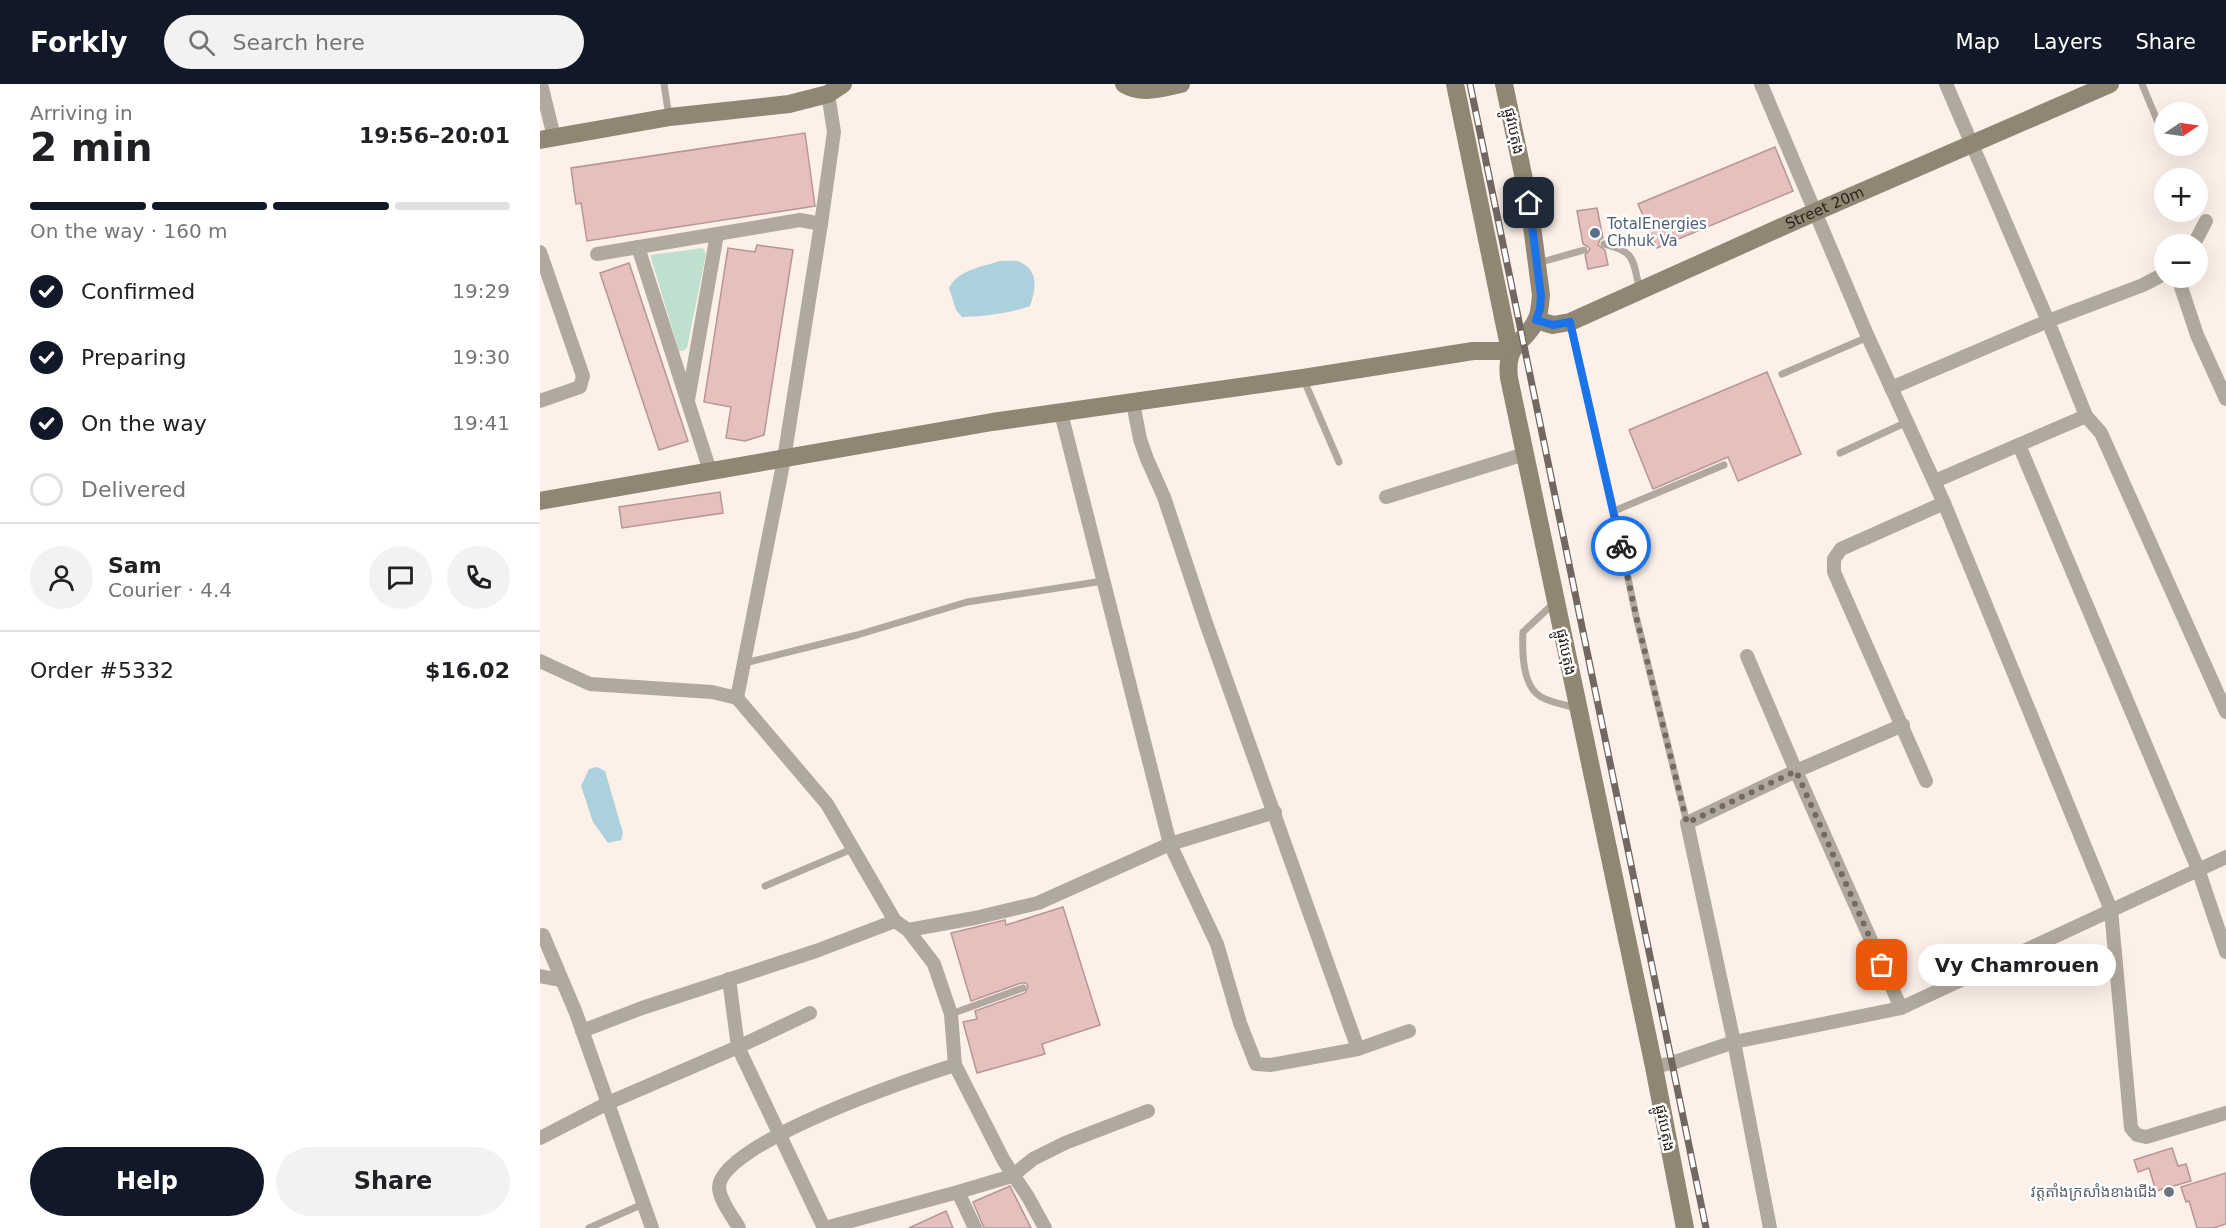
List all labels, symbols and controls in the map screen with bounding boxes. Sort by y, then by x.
search box [164,15,584,69]
text: Forkly [30,26,128,59]
icon: search [185,26,218,59]
text: Search here [233,30,365,55]
text: Map [1956,30,2000,54]
text: Layers [2033,30,2102,54]
text: Share [2135,30,2196,54]
text: Arriving in [30,101,133,125]
north arrow [2154,102,2208,156]
map controls [2154,102,2208,288]
street label: ផ្លូវបេតុង [1496,106,1528,157]
text: 19:56–20:01 [359,123,510,148]
text: 2 min [30,125,152,170]
button: + [2154,168,2208,222]
pin [1503,177,1554,228]
street label: Street 20m [1782,183,1867,233]
icon: home [1512,186,1545,219]
place label: TotalEnergies Chhuk Va [1606,215,1707,250]
text: On the way · 160 m [30,219,228,243]
marker: TotalEnergies Chhuk Va [1588,226,1602,240]
button: − [2154,234,2208,288]
icon: check [30,275,63,308]
text: Confirmed [81,279,195,304]
text: 19:29 [452,279,510,303]
icon: check [30,341,63,374]
text: Preparing [81,345,187,370]
text: 19:30 [452,345,510,369]
icon: check [30,407,63,440]
text: On the way [81,411,207,436]
text: 19:41 [452,411,510,435]
text: Delivered [81,477,186,502]
courier [1591,516,1651,576]
icon: bike [1605,530,1638,563]
button: person [30,546,93,609]
button: chat [369,546,432,609]
button: phone [447,546,510,609]
text: Sam [108,553,162,578]
text: Courier · 4.4 [108,578,232,602]
street label: ផ្លូវបេតុង [1548,627,1580,678]
text: Order #5332 [30,658,174,683]
text: $16.02 [425,658,510,683]
pin [1856,939,1907,990]
callout: Vy Chamrouen [1918,944,2116,986]
icon: bag [1865,948,1898,981]
text: Vy Chamrouen [1935,953,2099,977]
street label: ផ្លូវបេតុង [1647,1103,1678,1154]
button: Help [30,1147,264,1216]
button: Share [276,1147,510,1216]
place label: វត្តតាំងក្រសាំងខាងជើង [2031,1183,2157,1201]
marker: វត្តតាំងក្រសាំងខាងជើង [2162,1185,2176,1199]

